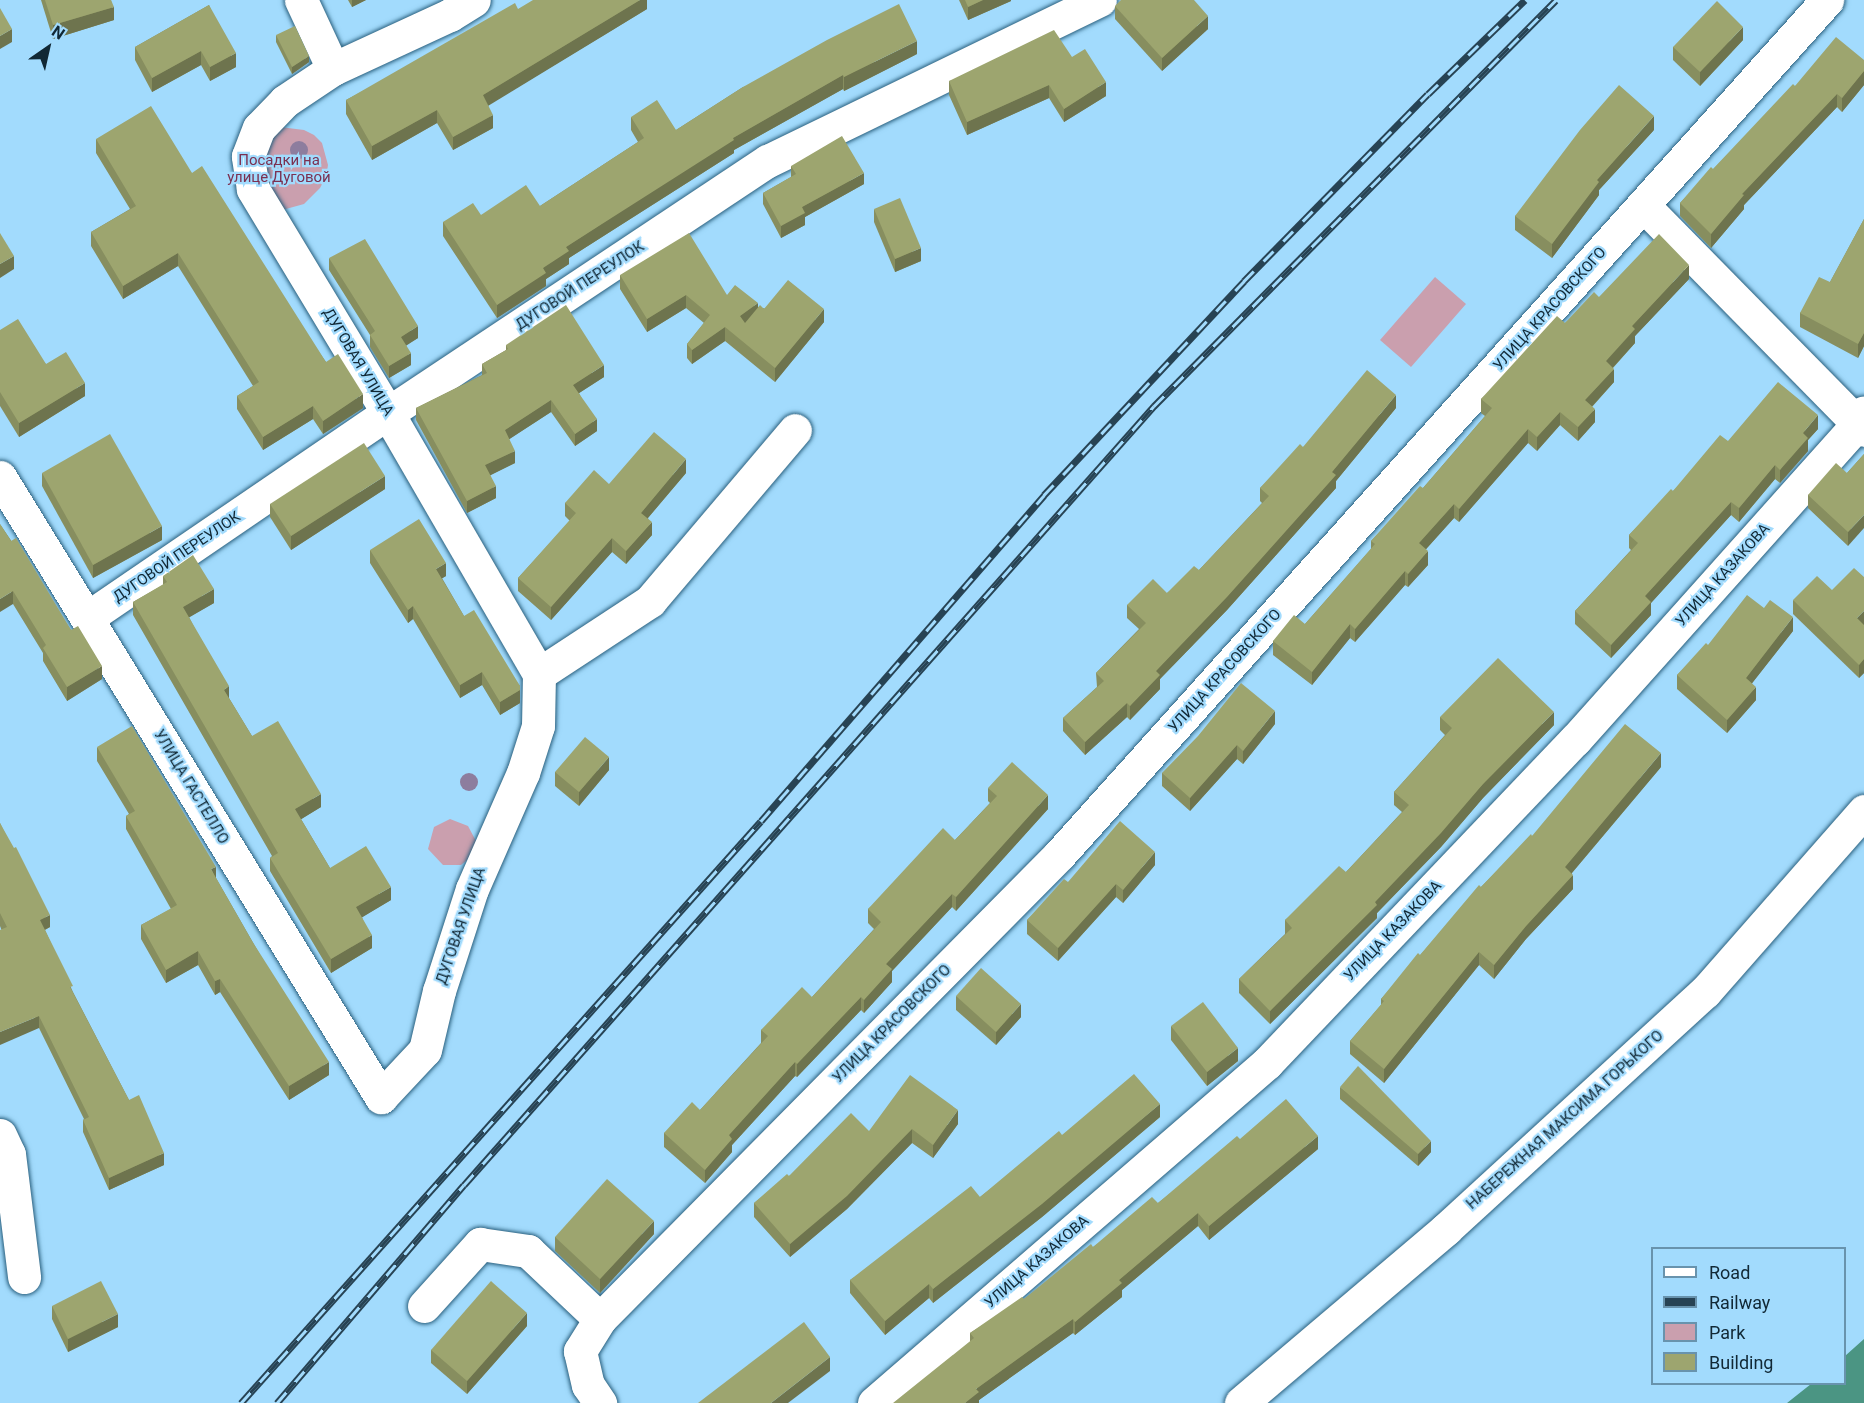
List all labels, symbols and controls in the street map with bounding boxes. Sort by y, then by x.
north arrow [18,18,78,78]
text: N [48,22,68,44]
park label: Посадки на улице Дуговой [227,151,331,186]
street label: ДУГОВОЙ ПЕРЕУЛОК [512,238,648,334]
street label: УЛИЦА КРАСОВСКОГО [1490,244,1610,374]
street label: ДУГОВАЯ УЛИЦА [319,305,397,419]
street label: ДУГОВОЙ ПЕРЕУЛОК [110,508,244,606]
street label: УЛИЦА КАЗАКОВА [1672,520,1774,630]
street label: УЛИЦА КРАСОВСКОГО [1165,606,1285,736]
street label: УЛИЦА ГАСТЕЛЛО [150,727,232,847]
street label: ДУГОВАЯ УЛИЦА [433,865,489,987]
street label: УЛИЦА КАЗАКОВА [1341,877,1445,985]
street label: УЛИЦА КРАСОВСКОГО [829,961,955,1087]
street label: НАБЕРЕЖНАЯ МАКСИМА ГОРЬКОГО [1463,1027,1667,1213]
street label: УЛИЦА КАЗАКОВА [981,1212,1093,1312]
legend [1651,1247,1846,1385]
text: Road [1709,1262,1750,1283]
text: Railway [1709,1292,1770,1313]
text: Park [1709,1322,1745,1343]
text: Building [1709,1352,1773,1373]

